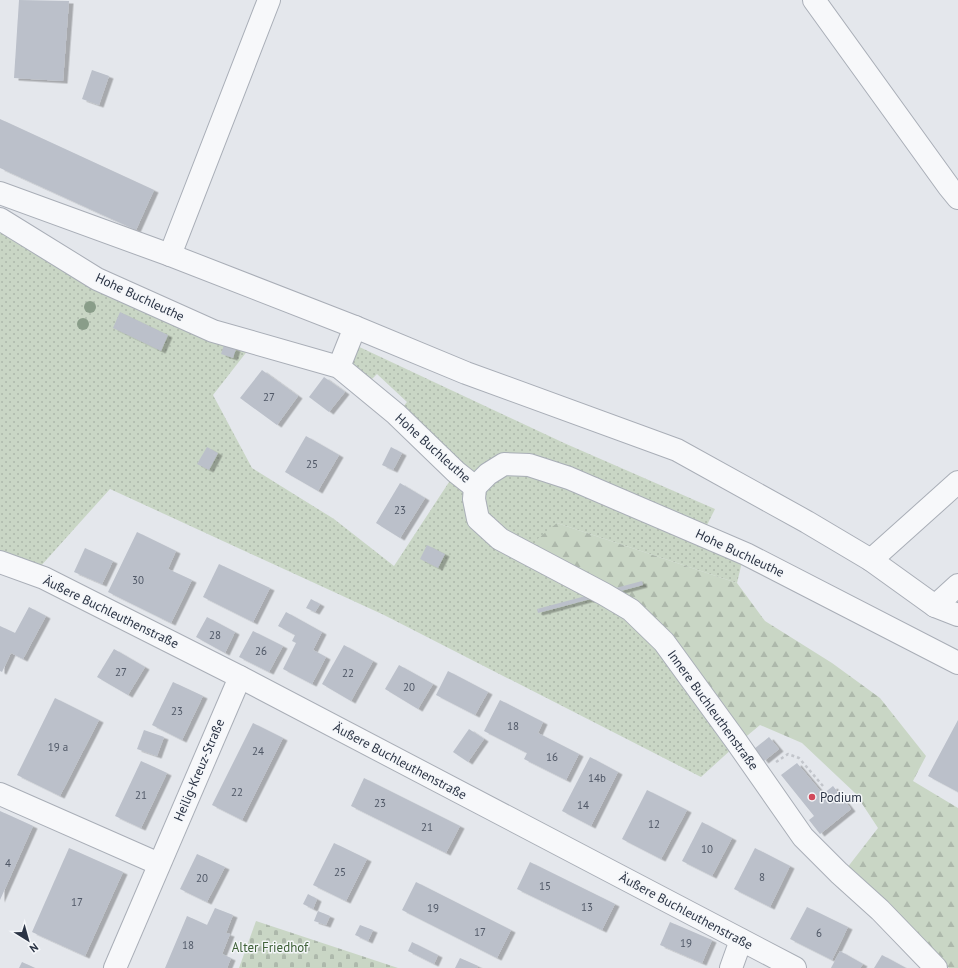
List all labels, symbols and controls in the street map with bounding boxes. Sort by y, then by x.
street label: Hohe Buchleuthe [93,269,187,325]
house number: 27 [263,390,275,404]
street label: Hohe Buchleuthe [392,410,474,486]
house number: 25 [306,457,318,471]
house number: 23 [394,503,406,517]
street label: Hohe Buchleuthe [693,525,787,581]
street label: Äußere Buchleuthenstraße [40,572,182,652]
house number: 30 [132,573,144,587]
house number: 28 [209,628,221,642]
house number: 26 [255,644,267,658]
street label: Innere Buchleuthenstraße [664,647,762,773]
house number: 27 [115,665,127,679]
house number: 22 [342,666,354,680]
house number: 20 [403,680,415,694]
house number: 23 [171,704,183,718]
street label: Heilig-Kreuz-Straße [170,716,228,824]
street label: Äußere Buchleuthenstraße [330,719,470,803]
house number: 18 [507,719,519,733]
house number: 19 a [48,740,68,754]
house number: 24 [252,744,264,758]
house number: 16 [546,750,558,764]
house number: 14b [588,771,606,785]
house number: 22 [231,785,243,799]
house number: 21 [135,788,147,802]
place label: Podium [820,789,862,806]
marker: Podium [807,792,817,802]
house number: 23 [374,796,386,810]
house number: 14 [577,798,589,812]
house number: 12 [648,817,660,831]
house number: 21 [421,820,433,834]
house number: 10 [701,842,713,856]
house number: 4 [5,856,11,870]
house number: 25 [334,865,346,879]
street label: Äußere Buchleuthenstraße [616,869,756,953]
house number: 8 [759,870,765,884]
house number: 20 [196,871,208,885]
house number: 15 [539,879,551,893]
house number: 17 [71,895,83,909]
house number: 13 [581,900,593,914]
house number: 19 [427,901,439,915]
north arrow [8,920,48,960]
house number: 17 [474,925,486,939]
house number: 6 [816,926,822,940]
house number: 19 [680,936,692,950]
house number: 18 [182,938,194,952]
park label: Alter Friedhof [232,939,309,956]
text: N [27,940,41,956]

